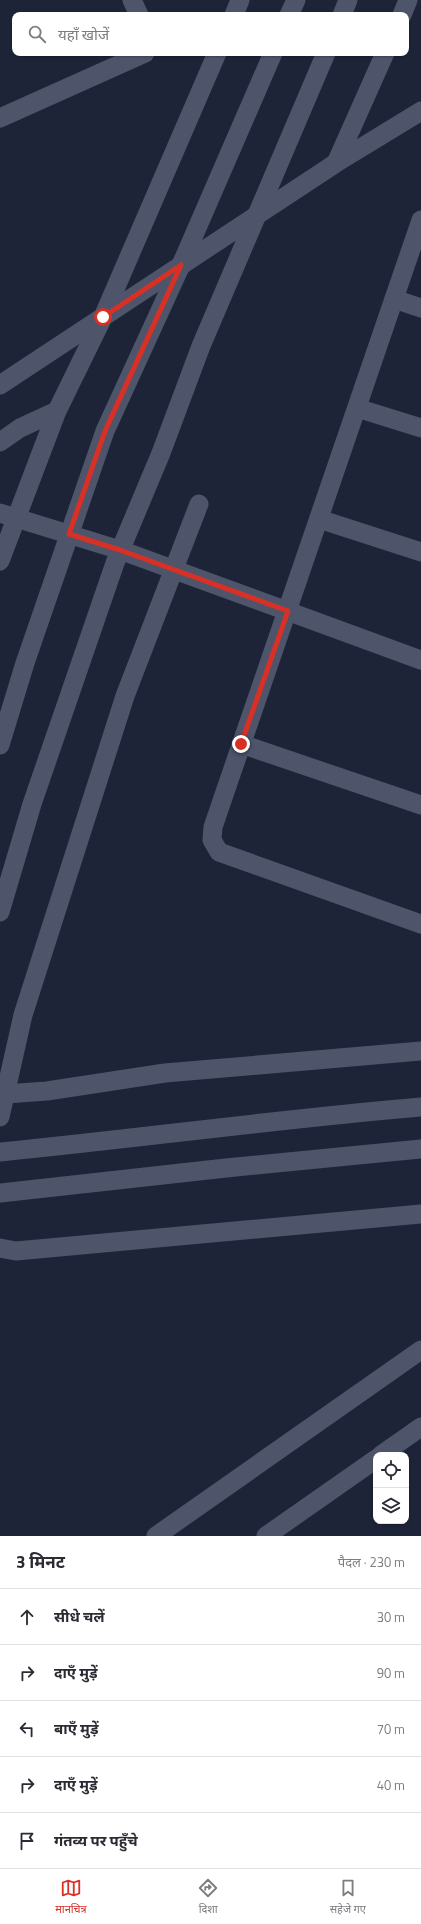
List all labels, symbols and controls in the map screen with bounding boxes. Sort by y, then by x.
search box [12,12,409,56]
icon: search [26,23,48,45]
text: यहाँ खोजें [58,23,109,46]
route start [94,308,112,326]
route end [232,735,250,753]
map controls [373,1452,409,1524]
button: locate [373,1452,409,1488]
button: layers [373,1488,409,1524]
text: 3 मिनट [16,1549,65,1575]
text: पैदल · 230 m [338,1552,405,1572]
text: सीधे चलें [54,1605,105,1628]
icon: ahead [16,1606,38,1628]
text: 30 m [377,1607,405,1627]
text: दाएँ मुड़ें [54,1661,98,1684]
icon: right [16,1662,38,1684]
text: 90 m [377,1663,405,1683]
text: बाएँ मुड़ें [54,1717,98,1740]
icon: left [16,1718,38,1740]
text: 70 m [377,1719,405,1739]
text: दाएँ मुड़ें [54,1773,98,1796]
icon: right [16,1774,38,1796]
text: 40 m [377,1775,405,1795]
text: गंतव्य पर पहुँचे [54,1829,138,1852]
icon: arrive [16,1830,38,1852]
tab: मानचित्र [55,1877,87,1917]
tab: दिशा [197,1877,219,1917]
tab: सहेजे गए [330,1877,366,1917]

